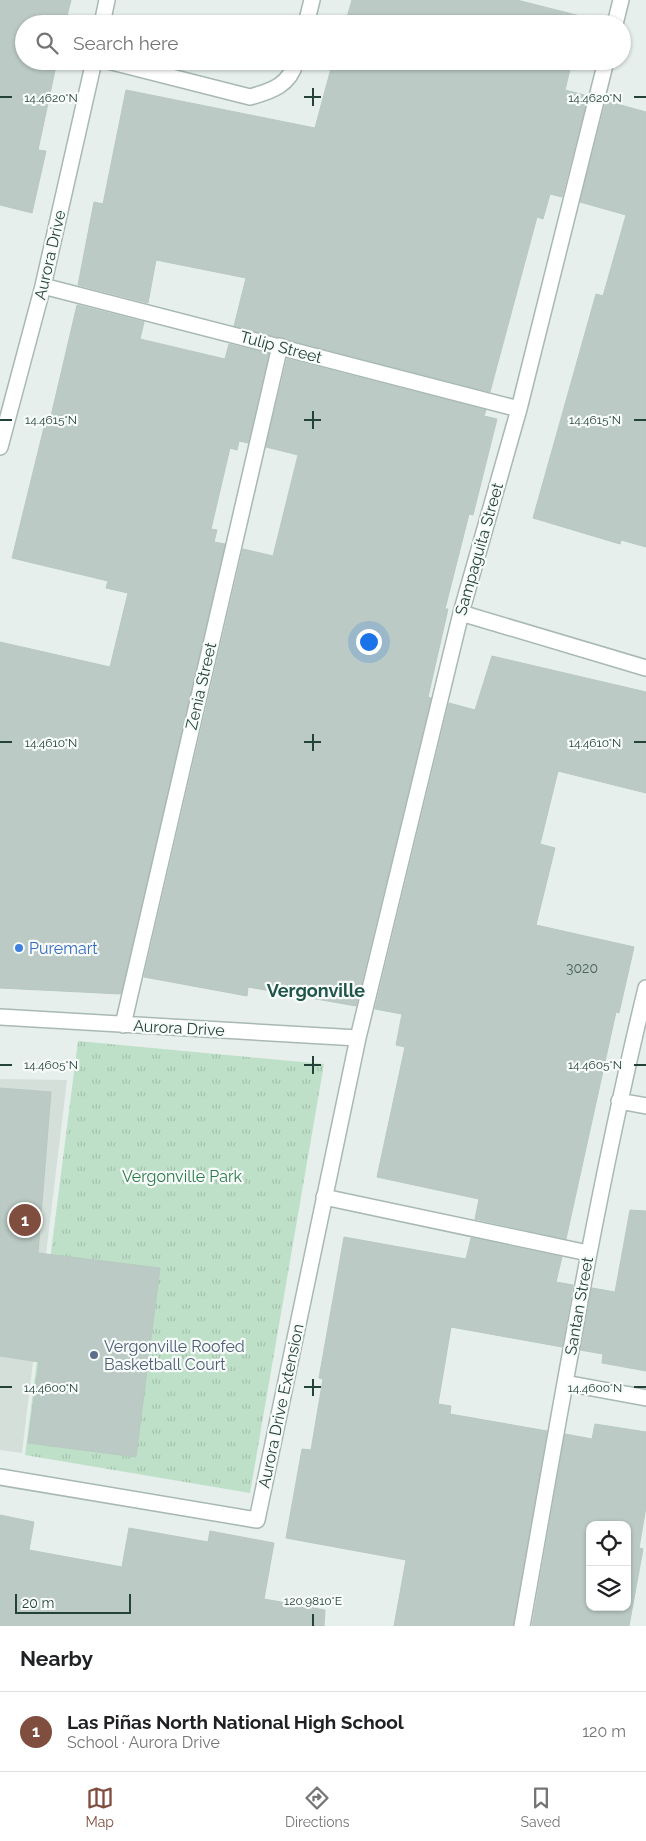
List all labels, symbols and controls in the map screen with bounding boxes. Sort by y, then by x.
search box [15,15,631,70]
icon: search [33,29,61,57]
text: Search here [73,32,179,54]
text: 14.4620°N [24,91,78,105]
text: 14.4620°N [568,91,622,105]
street label: Aurora Drive [30,208,70,302]
street label: Tulip Street [238,327,325,367]
text: 14.4615°N [25,413,77,427]
text: 14.4615°N [569,413,621,427]
street label: Sampaguita Street [451,480,507,618]
your location [356,629,382,655]
street label: Zenia Street [182,640,220,732]
text: 14.4610°N [25,736,77,750]
text: 14.4610°N [569,736,621,750]
place label: Puremart [29,939,98,958]
marker: Puremart [13,942,25,954]
house number: 3020 [566,960,598,976]
district label: Vergonville [267,980,365,1001]
street label: Aurora Drive [133,1016,225,1040]
text: 14.4605°N [24,1058,78,1072]
text: 14.4605°N [568,1058,622,1072]
park label: Vergonville Park [122,1167,243,1186]
pin: 1 [9,1201,41,1239]
street label: Santan Street [561,1255,597,1357]
street label: Aurora Drive Extension [254,1322,308,1490]
place label: Vergonville Roofed Basketball Court [104,1337,245,1374]
marker: Vergonville Roofed Basketball Court [88,1349,100,1361]
text: 14.4600°N [24,1381,78,1395]
text: 14.4600°N [568,1381,622,1395]
map controls [586,1521,631,1611]
button: locate [586,1521,631,1566]
button: layers [586,1566,631,1611]
scale bar [15,1591,131,1614]
text: 120.9810°E [284,1594,342,1608]
text: 20 m [22,1595,54,1611]
text: Nearby [20,1646,93,1671]
text: Las Piñas North National High School [67,1711,404,1733]
text: 1 [32,1722,40,1741]
text: 120 m [582,1722,626,1741]
text: School · Aurora Drive [67,1733,220,1752]
tab: Map [85,1784,114,1830]
tab: Directions [285,1784,350,1830]
tab: Saved [520,1784,561,1830]

